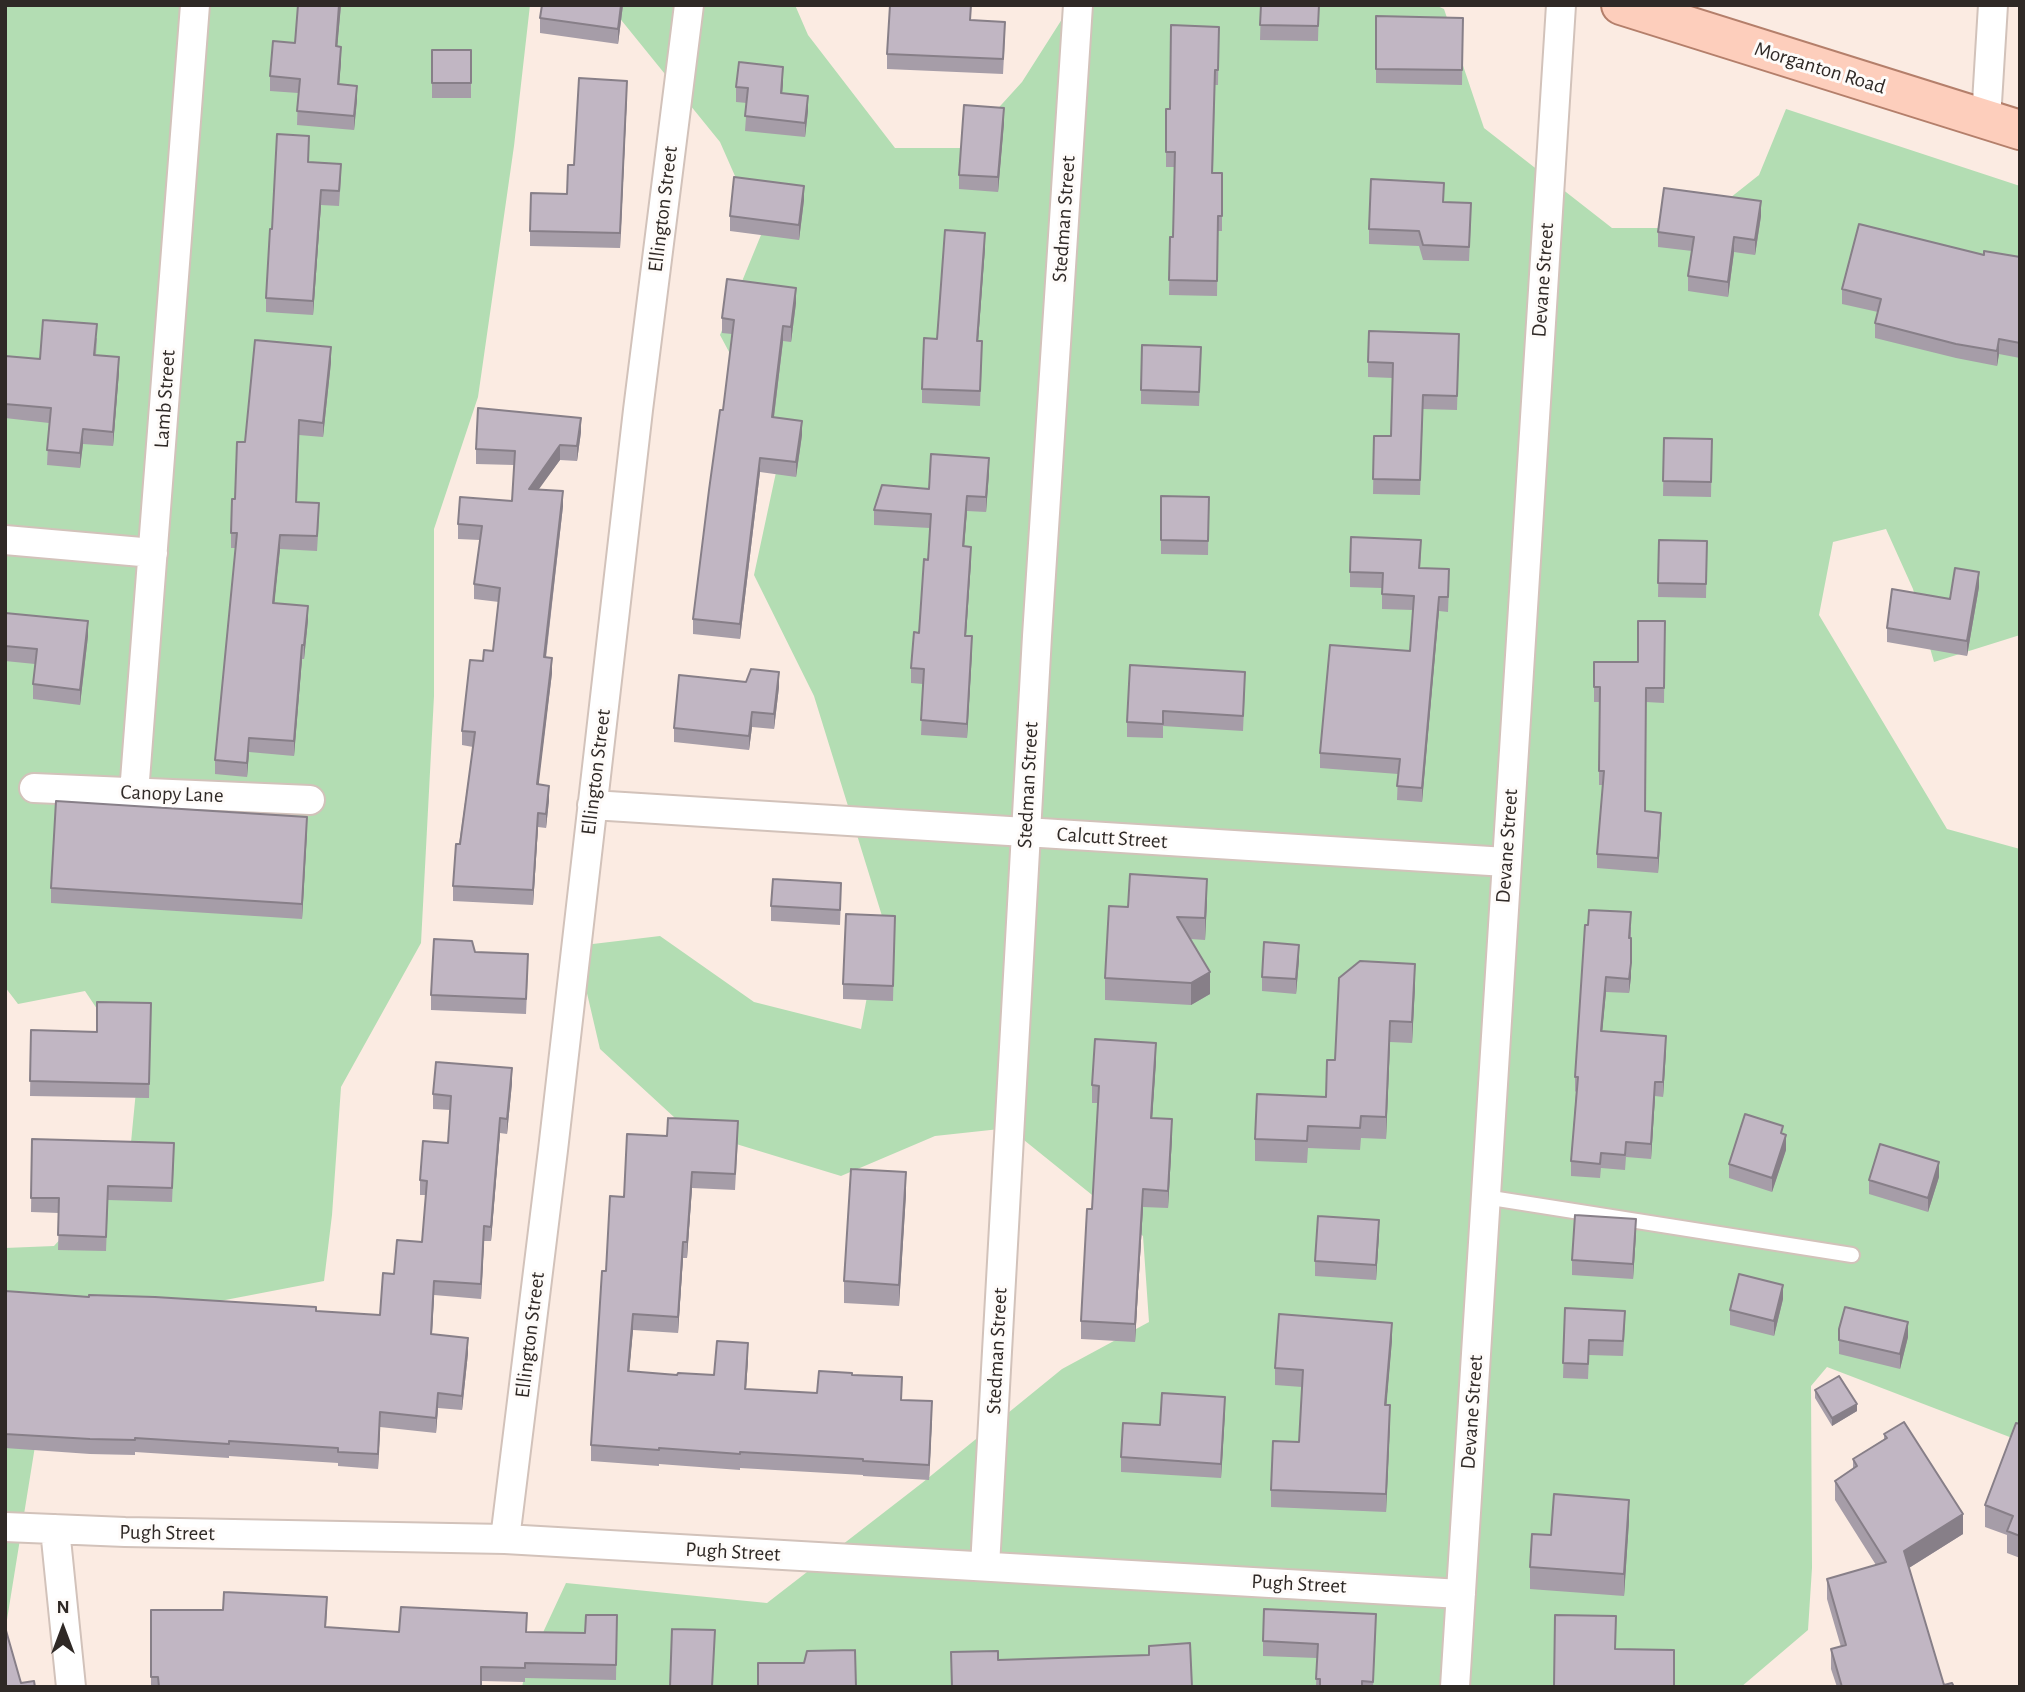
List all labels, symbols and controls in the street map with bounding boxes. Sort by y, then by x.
street label: Morganton Road [1751,36,1889,100]
street label: Ellington Street [643,145,683,273]
street label: Stedman Street [1047,155,1081,283]
street label: Devane Street [1526,222,1560,338]
street label: Lamb Street [149,349,181,449]
street label: Ellington Street [576,708,616,836]
street label: Stedman Street [1012,721,1044,849]
street label: Canopy Lane [120,780,224,808]
street label: Devane Street [1490,788,1524,904]
street label: Calcutt Street [1056,822,1168,854]
street label: Ellington Street [510,1271,550,1399]
street label: Stedman Street [981,1287,1013,1415]
street label: Devane Street [1455,1354,1489,1470]
street label: Pugh Street [119,1520,215,1546]
street label: Pugh Street [685,1537,781,1567]
street label: Pugh Street [1251,1569,1347,1599]
north arrow [28,1594,98,1664]
text: N [56,1598,70,1617]

